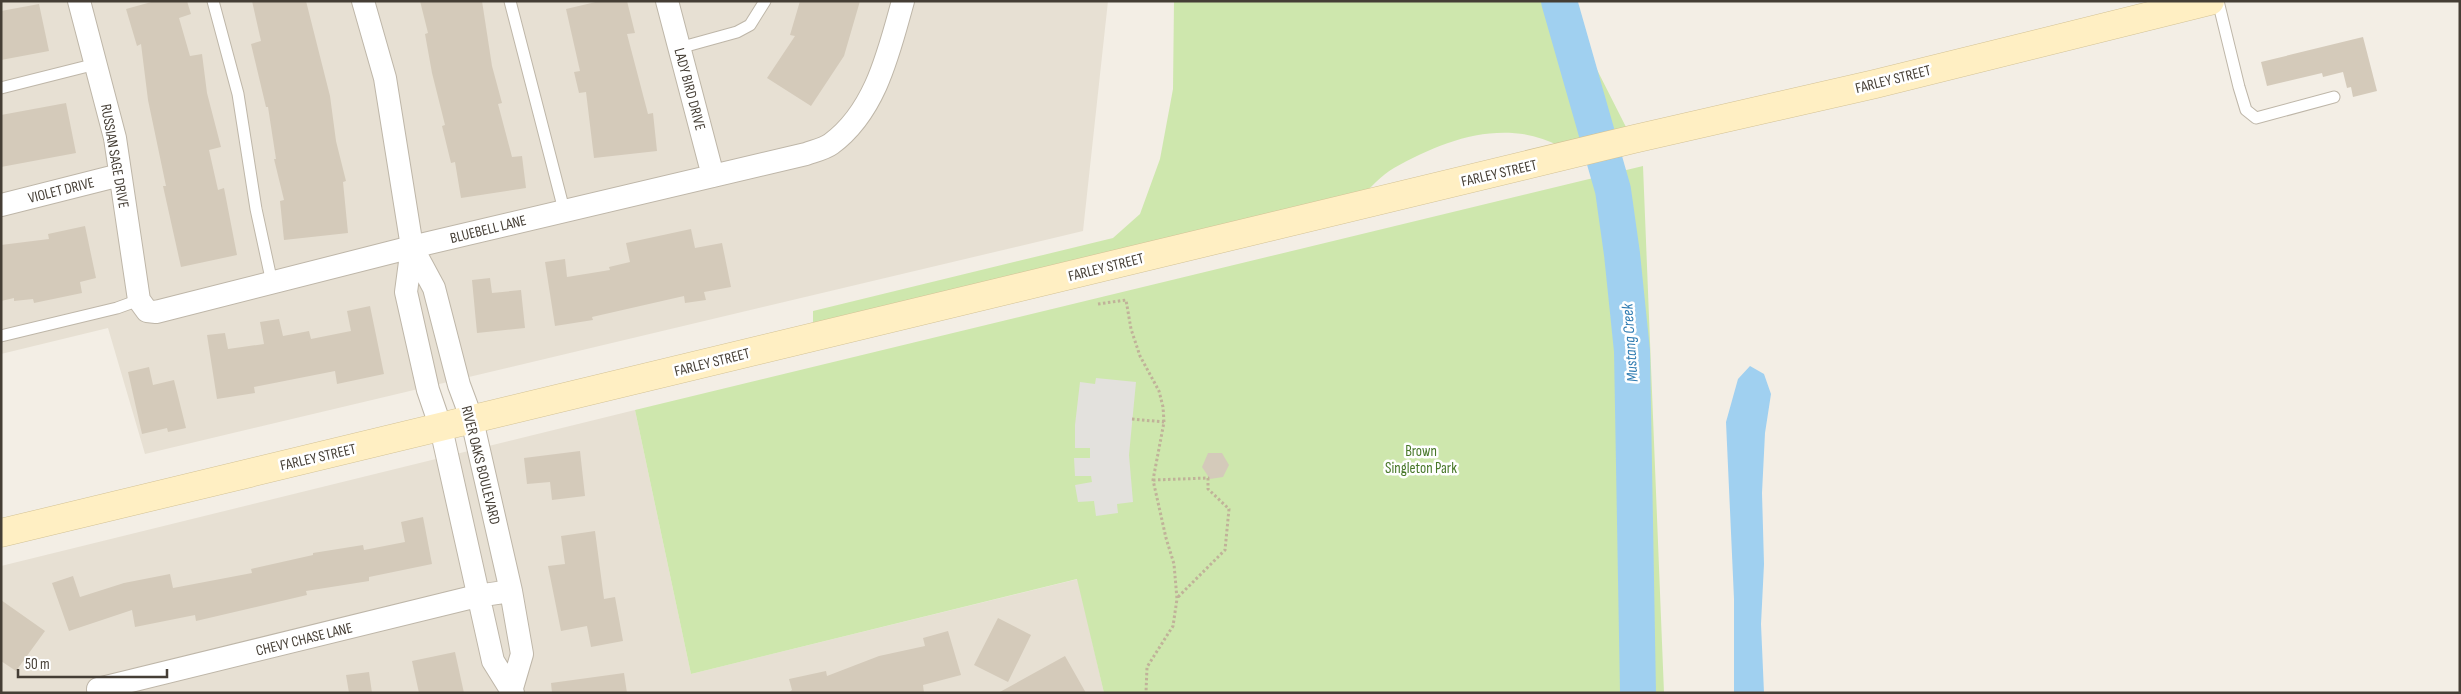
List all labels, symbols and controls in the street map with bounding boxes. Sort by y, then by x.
street label: LADY BIRD DRIVE [669,46,710,132]
street label: FARLEY STREET [1853,61,1933,98]
street label: RUSSIAN SAGE DRIVE [96,103,133,210]
street label: FARLEY STREET [1459,156,1539,191]
street label: VIOLET DRIVE [26,173,96,208]
street label: BLUEBELL LANE [448,211,528,248]
street label: FARLEY STREET [1066,249,1146,286]
water label: Mustang Creek [1618,302,1643,383]
street label: FARLEY STREET [672,344,752,381]
street label: RIVER OAKS BOULEVARD [457,404,504,527]
street label: FARLEY STREET [278,440,358,475]
park label: Brown Singleton Park [1385,442,1457,478]
street label: CHEVY CHASE LANE [254,618,354,661]
scale bar [18,646,166,678]
text: 50 m [25,655,50,674]

